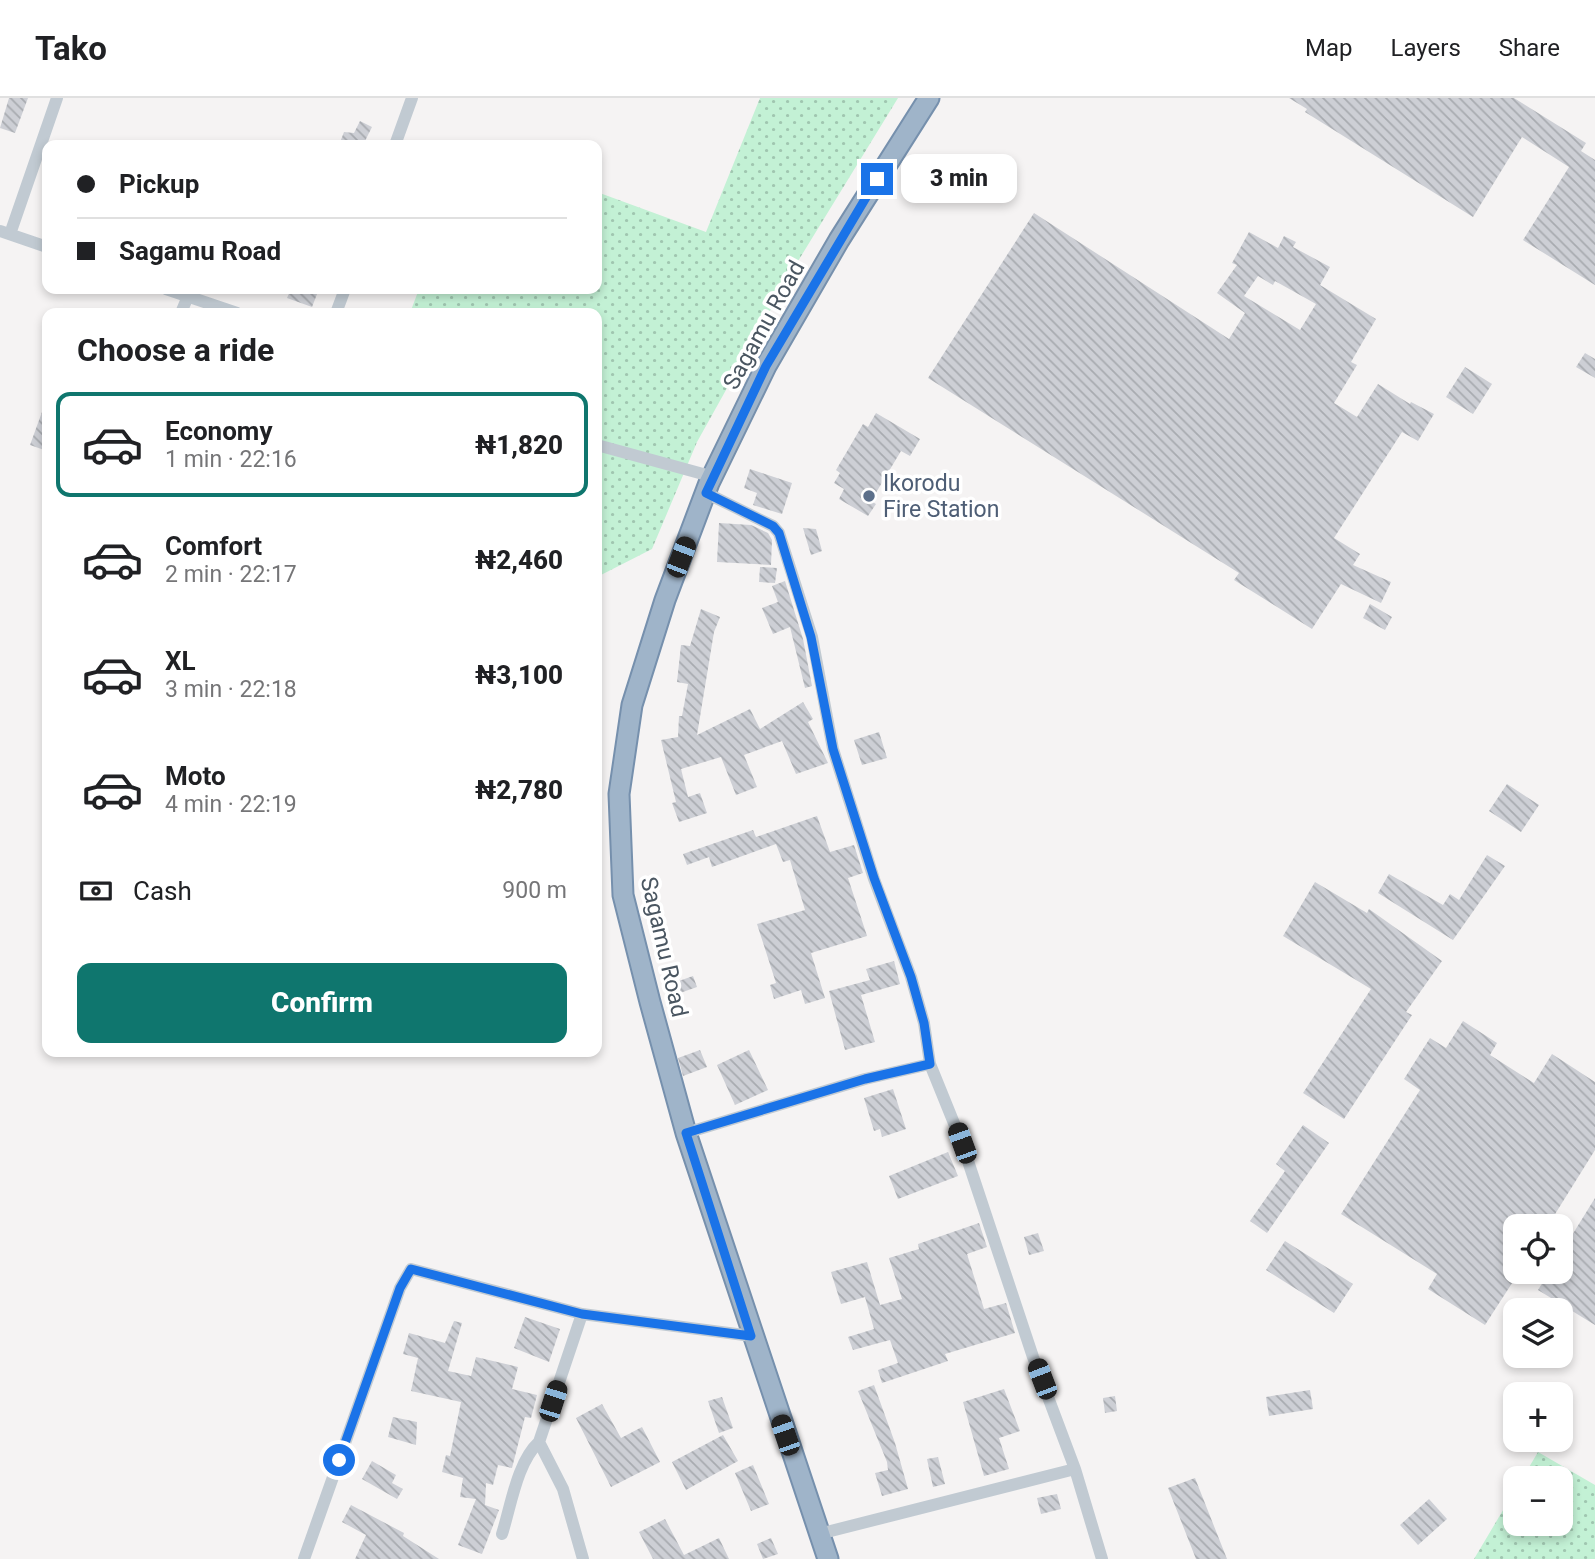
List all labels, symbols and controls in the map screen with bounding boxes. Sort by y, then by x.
text: Tako [35,29,107,68]
text: Map [1305,34,1353,62]
text: Layers [1391,34,1461,62]
text: Share [1499,34,1560,62]
callout: 3 min [902,154,1017,204]
route end [861,163,893,195]
text: 3 min [930,165,988,192]
text: Pickup [119,169,199,199]
text: Sagamu Road [119,236,281,266]
street label: Sagamu Road [718,256,810,394]
text: Choose a ride [77,331,274,369]
icon: car [81,413,144,476]
text: Economy [165,416,272,446]
text: ₦1,820 [475,430,563,460]
text: 1 min · 22:16 [165,446,297,473]
place label: Ikorodu Fire Station [883,470,999,523]
marker: Ikorodu Fire Station [861,488,877,504]
icon: car [81,528,144,591]
text: Comfort [165,531,262,561]
car [664,534,699,580]
text: ₦2,460 [475,545,563,575]
text: 2 min · 22:17 [165,561,297,588]
icon: car [81,643,144,706]
text: XL [165,646,196,676]
text: ₦3,100 [475,660,563,690]
text: 3 min · 22:18 [165,676,297,703]
icon: car [81,758,144,821]
text: Moto [165,761,226,791]
text: ₦2,780 [475,775,563,805]
text: 4 min · 22:19 [165,791,297,818]
icon: cash [77,872,115,910]
street label: Sagamu Road [635,874,693,1020]
text: Cash [133,876,192,906]
text: 900 m [502,877,567,904]
button: Confirm [77,963,567,1043]
car [945,1120,980,1166]
map controls [1503,1214,1573,1536]
button: locate [1503,1214,1573,1284]
button: layers [1503,1298,1573,1368]
car [1025,1356,1060,1402]
car [537,1378,570,1424]
button: + [1503,1382,1573,1452]
car [769,1412,802,1458]
route start [323,1444,355,1476]
button: − [1503,1466,1573,1536]

